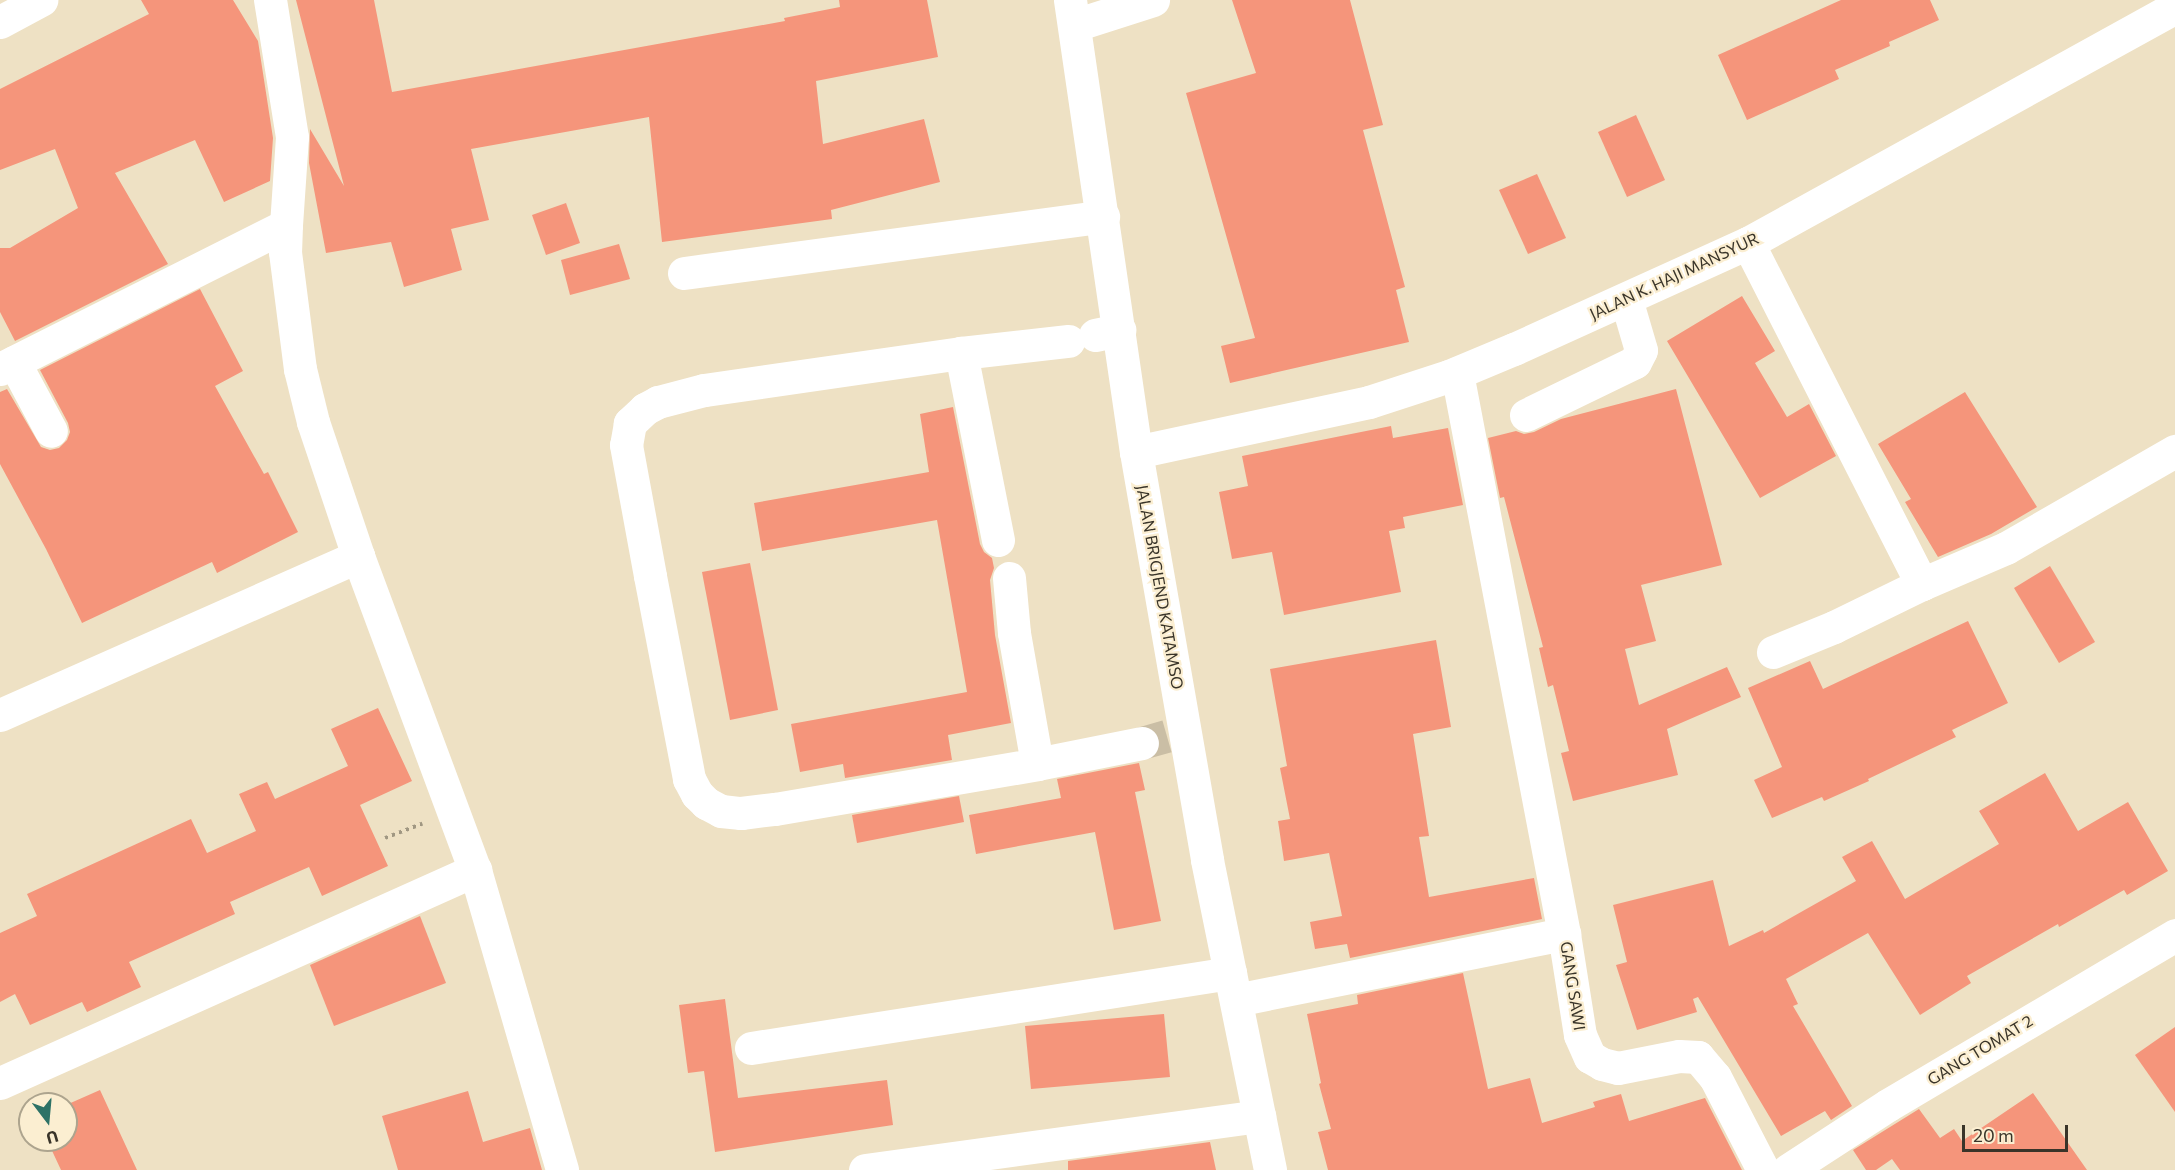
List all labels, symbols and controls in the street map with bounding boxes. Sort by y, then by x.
street label: JALAN K. HAJI MANSYUR [1587,228,1761,324]
street label: JALAN BRIGJEND KATAMSO [1133,483,1187,691]
street label: GANG SAWI [1557,940,1589,1032]
street label: GANG TOMAT 2 [1924,1011,2036,1089]
north arrow [18,1092,78,1152]
scale bar [1965,1113,2072,1151]
text: 20 m [1973,1124,2014,1146]
text: U [44,1127,61,1149]

